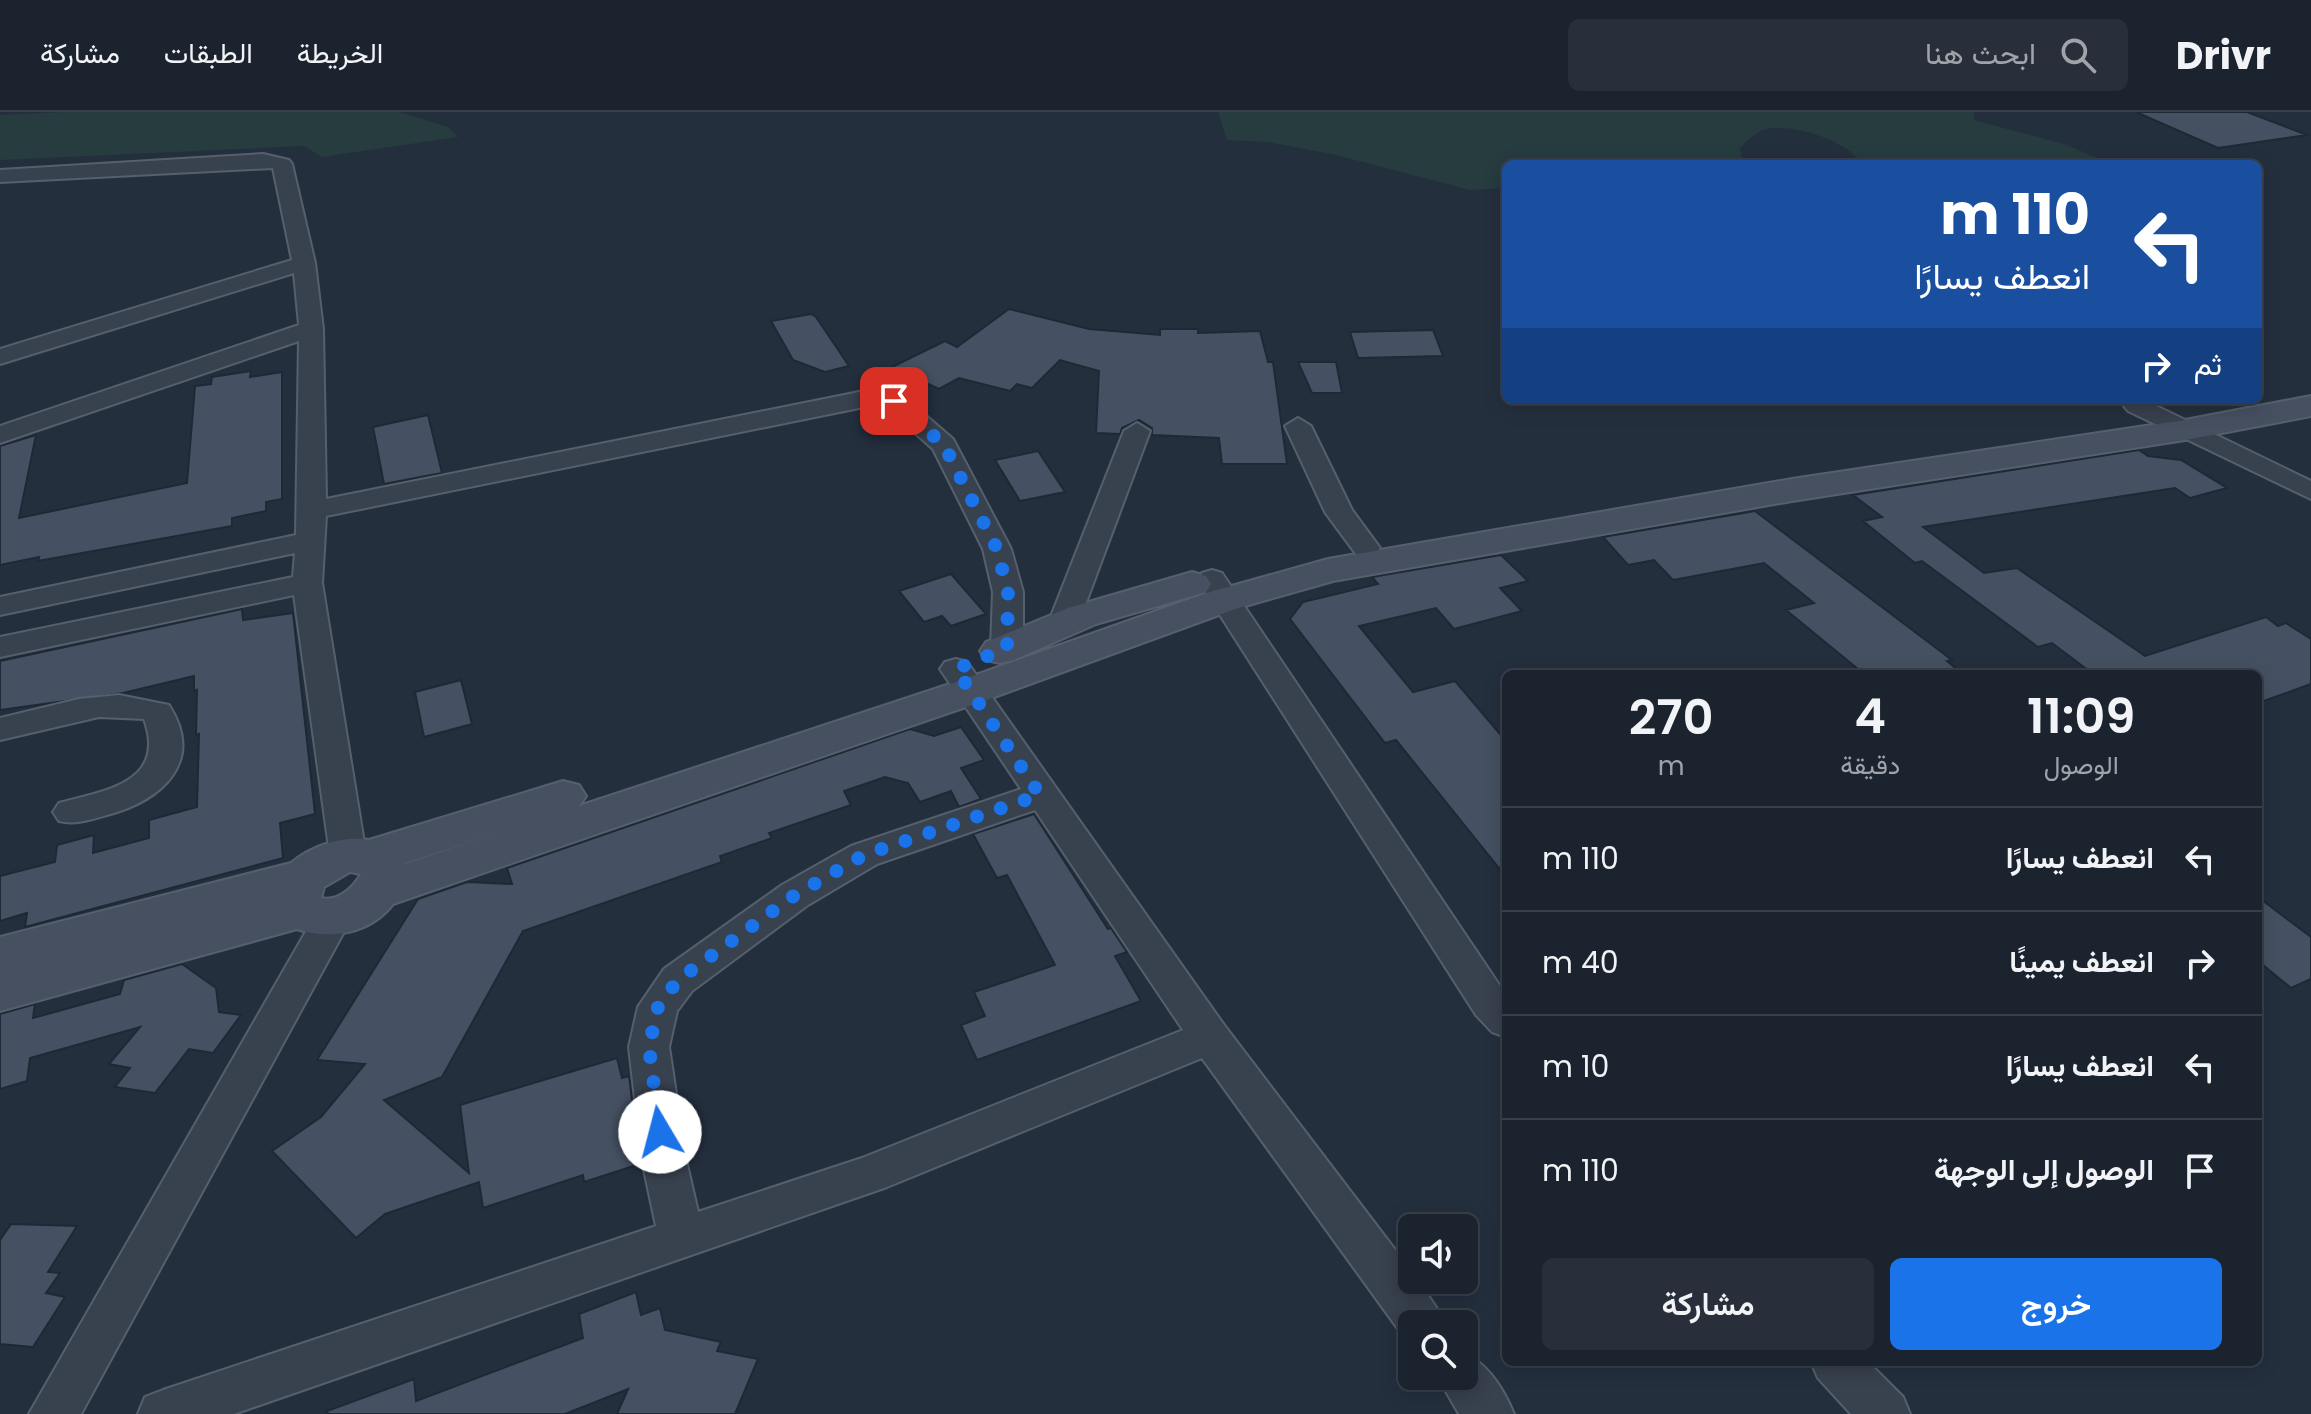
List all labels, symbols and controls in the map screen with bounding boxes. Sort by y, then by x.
search box [1568,19,2128,91]
text: Drivr [2176,29,2271,82]
text: ابحث هنا [1925,32,2036,75]
icon: search [2056,33,2100,77]
text: مشاركة [40,34,120,73]
text: الطبقات [164,34,253,73]
text: الخريطة [297,34,383,73]
text: 110 m [1940,175,2090,254]
icon: left [2118,192,2222,296]
text: انعطف يسارًا [1914,251,2090,302]
text: ثم [2194,343,2222,386]
icon: right [2134,344,2178,388]
pin [860,367,928,435]
icon: arrive [872,379,916,423]
text: 4 [1854,683,1886,750]
text: 11:09 [2027,683,2135,750]
text: 270 [1629,684,1714,751]
text: دقيقة [1840,747,1900,783]
text: الوصول [2044,747,2119,783]
text: m [1658,748,1684,784]
text: انعطف يسارًا [2006,836,2154,879]
text: 110 m [1542,837,1619,880]
icon: left [2178,837,2222,881]
text: انعطف يمينًا [2009,940,2154,983]
text: 40 m [1542,941,1619,984]
icon: right [2178,941,2222,985]
text: انعطف يسارًا [2006,1044,2154,1087]
text: 10 m [1542,1045,1609,1088]
icon: left [2178,1045,2222,1089]
position arrow [618,1090,702,1174]
text: الوصول إلى الوجهة [1934,1148,2154,1191]
text: 110 m [1542,1149,1619,1192]
icon: arrive [2178,1149,2222,1193]
map controls [1398,1214,1478,1390]
button: sound [1398,1214,1478,1294]
button: مشاركة [1542,1258,1874,1350]
button: خروج [1890,1258,2222,1350]
button: search [1398,1310,1478,1390]

